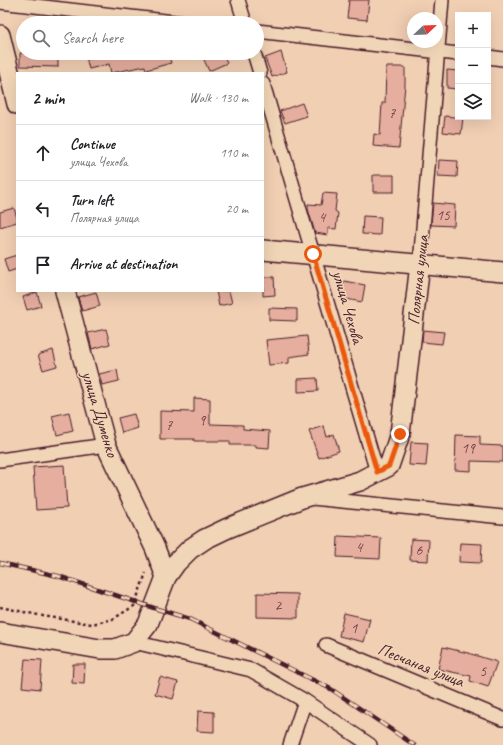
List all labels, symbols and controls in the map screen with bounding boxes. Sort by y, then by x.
north arrow [407,12,443,48]
map controls [455,12,491,120]
button: + [455,12,491,48]
search box [16,16,264,60]
icon: search [30,27,52,49]
text: Search here [62,29,123,48]
button: − [455,48,491,84]
button: layers [455,84,491,120]
text: 2 min [32,88,65,109]
text: Walk · 130 m [189,90,248,106]
house number: 7 [389,104,397,123]
text: Continue [70,135,115,154]
icon: ahead [32,142,54,164]
text: 110 m [220,145,248,161]
text: улица Чехова [70,154,127,170]
text: Turn left [70,191,113,210]
icon: left [32,198,54,220]
text: 20 m [226,201,248,217]
house number: 15 [436,206,451,225]
house number: 4 [319,208,327,227]
text: Полярная улица [70,210,139,226]
street label: Полярная улица [403,233,433,326]
route start [304,245,322,263]
icon: arrive [32,254,54,276]
text: Arrive at destination [70,255,177,274]
street label: улица Чехова [327,267,369,348]
street label: улица Думенко [77,368,123,460]
house number: 9 [199,411,207,430]
house number: 7 [166,416,174,435]
route end [391,425,409,443]
house number: 19 [461,439,476,458]
house number: 4 [356,538,364,557]
house number: 6 [416,541,424,560]
house number: 2 [275,596,283,615]
house number: 1 [351,619,359,638]
street label: Песчаная улица [375,638,469,692]
house number: 5 [480,662,488,681]

